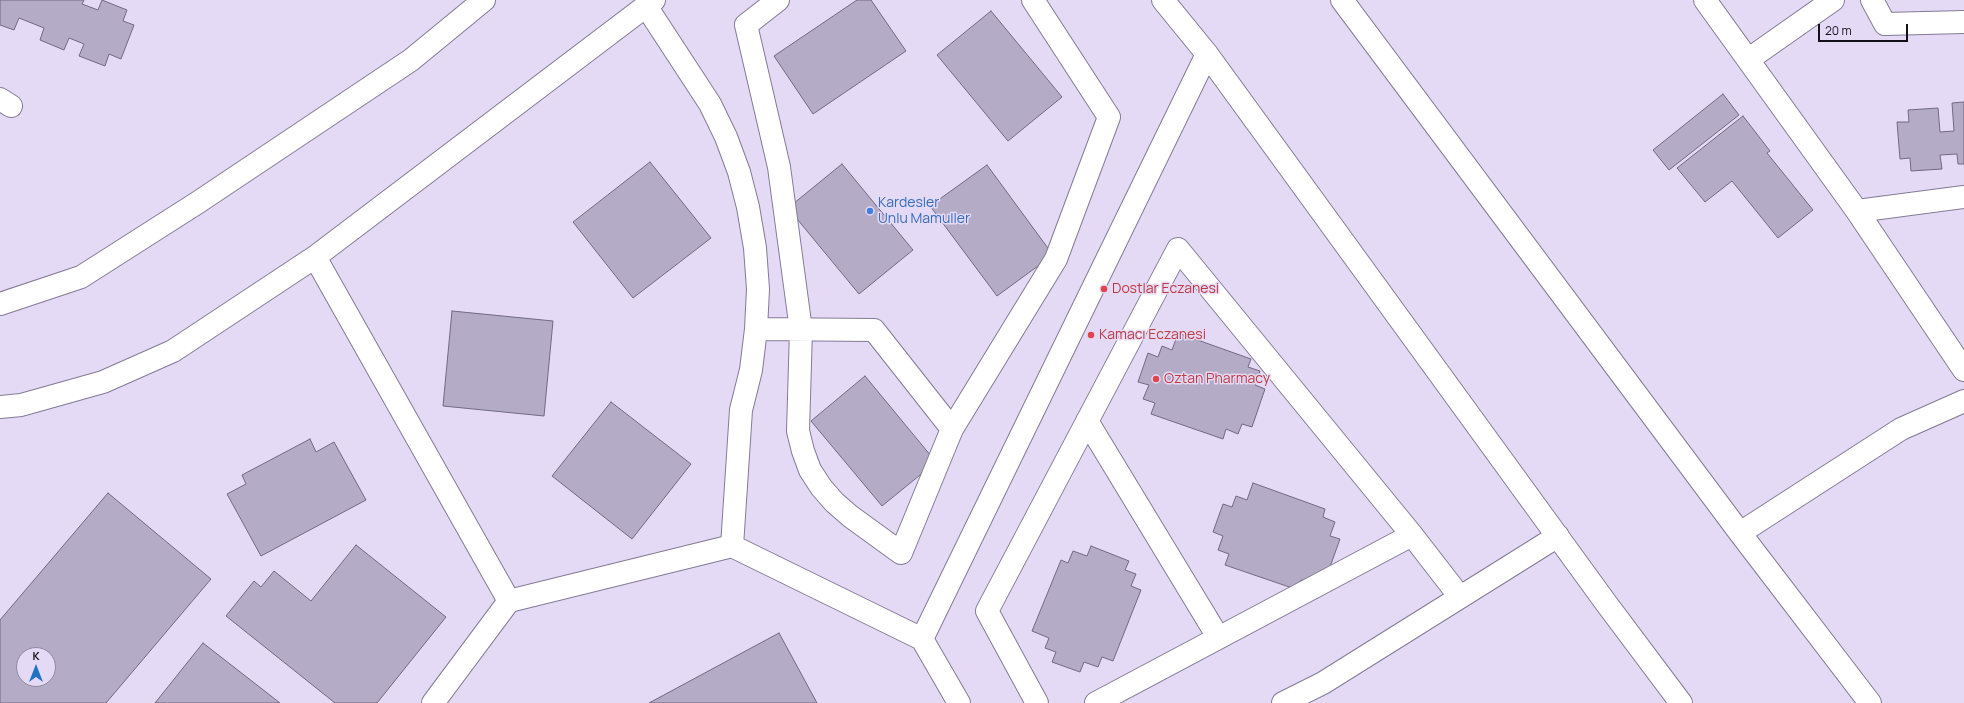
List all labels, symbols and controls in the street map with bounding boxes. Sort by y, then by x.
scale bar [1820,16,1910,42]
text: 20 m [1825,22,1852,39]
place label: Kardesler Unlu Mamuller [878,195,970,228]
marker: Kardesler Unlu Mamuller [865,206,875,216]
place label: Dostlar Eczanesi [1112,281,1219,297]
marker: Dostlar Eczanesi [1099,284,1109,294]
place label: Kamacı Eczanesi [1099,327,1206,343]
marker: Kamacı Eczanesi [1086,330,1096,340]
place label: Oztan Pharmacy [1164,371,1270,387]
marker: Oztan Pharmacy [1151,374,1161,384]
north arrow [16,647,56,687]
text: K [32,648,40,663]

